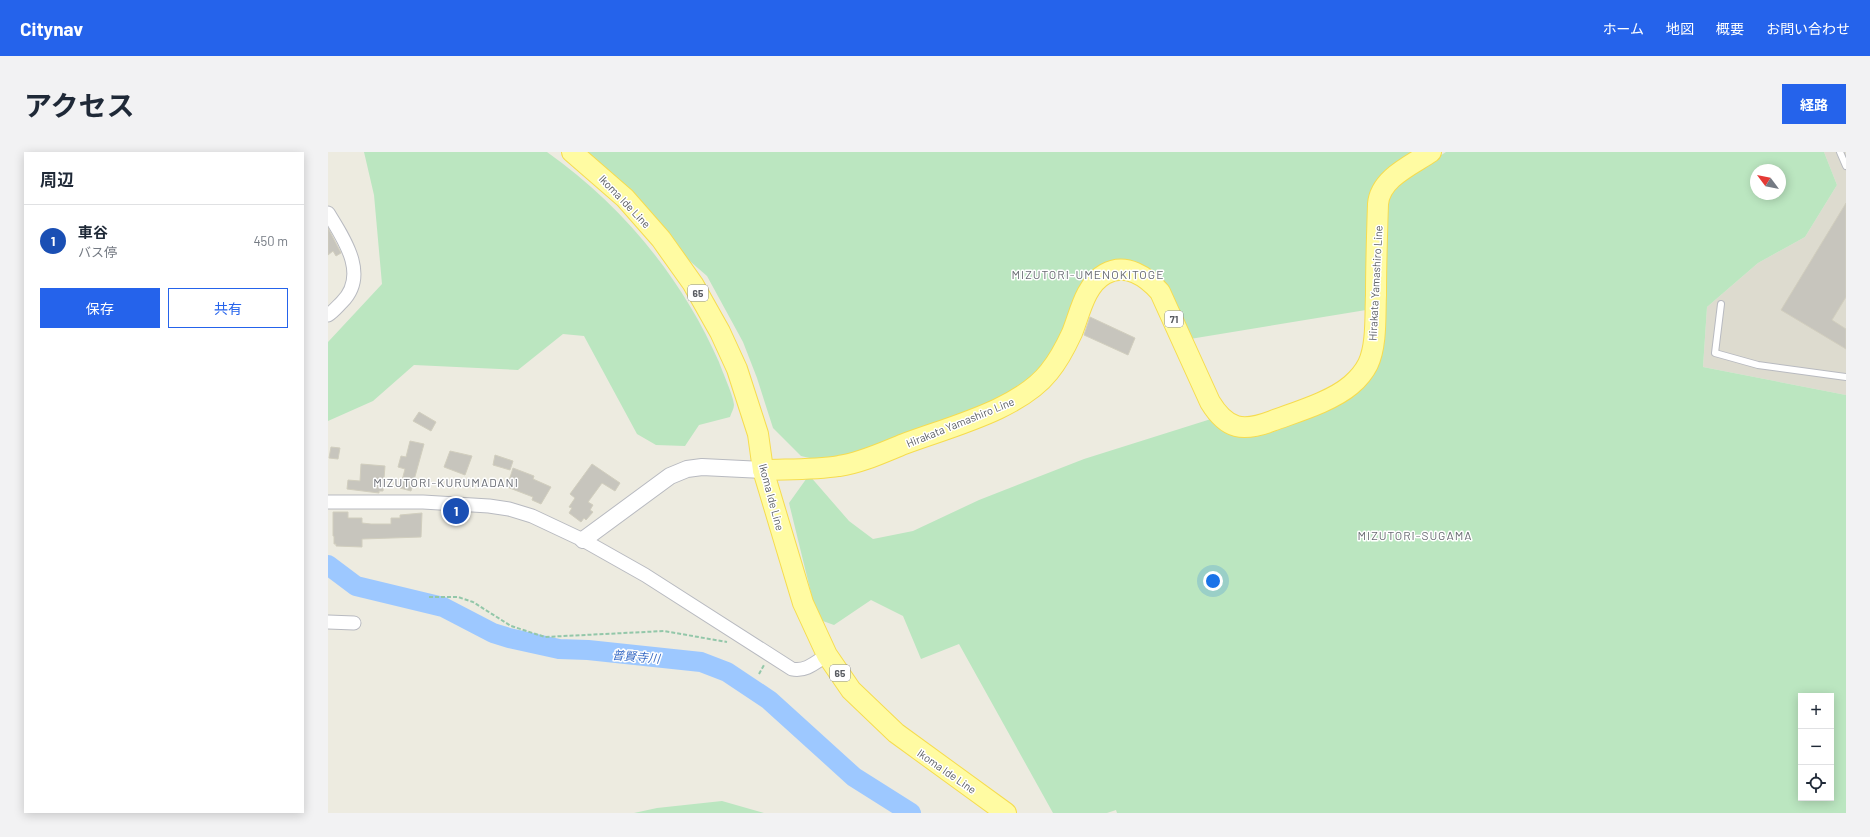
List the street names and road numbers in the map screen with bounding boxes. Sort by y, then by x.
street label: Ikoma Ide Line [596,172,654,230]
street label: Hirakata Yamashiro Line [1365,225,1385,341]
road number: 65 [688,285,708,301]
road number: 71 [1165,311,1183,327]
street label: Hirakata Yamashiro Line [904,394,1016,450]
street label: Ikoma Ide Line [757,462,787,532]
road number: 65 [830,665,850,681]
street label: Ikoma Ide Line [915,746,979,796]

